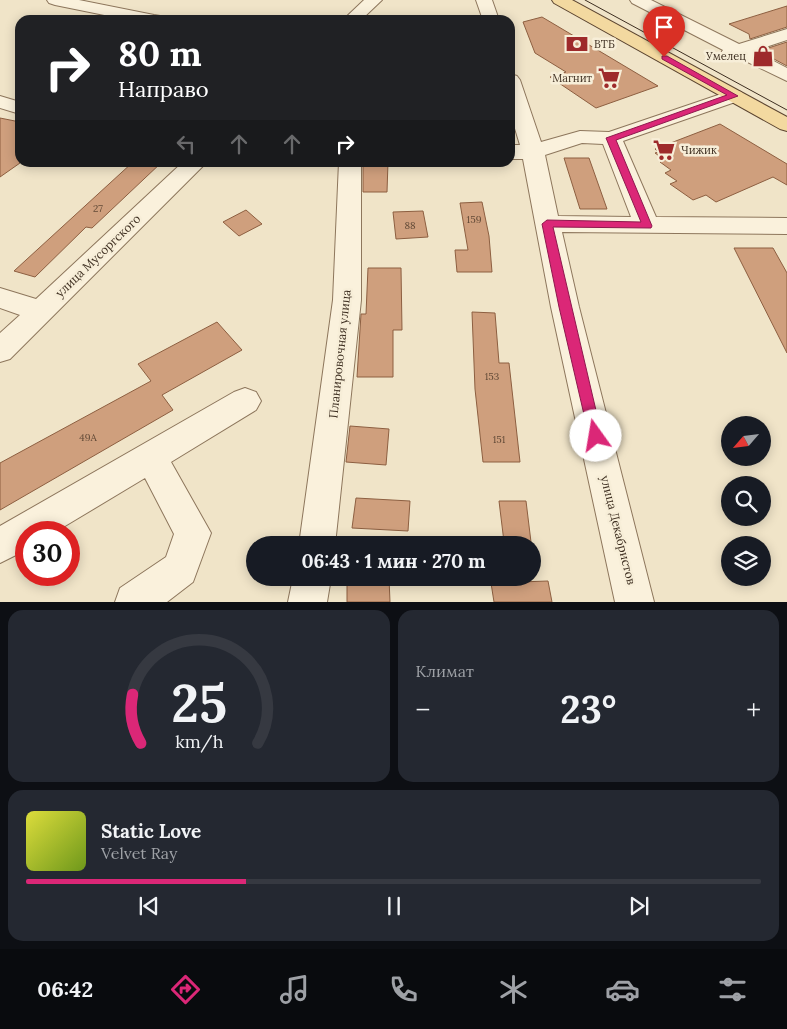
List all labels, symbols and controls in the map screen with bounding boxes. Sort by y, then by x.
pin [643,6,685,57]
icon: arrive [650,13,678,41]
text: 80 m [118,31,202,76]
bank icon: ВТБ [564,31,590,57]
icon: right [35,35,100,100]
place label: ВТБ [594,37,615,51]
shop icon: Умелец [750,43,776,69]
place label: Умелец [705,49,746,63]
supermarket icon: Магнит [596,65,622,91]
place label: Магнит [552,71,593,85]
text: Направо [118,75,209,103]
icon: left [172,130,200,158]
icon: ahead [225,130,253,158]
icon: ahead [278,130,306,158]
icon: right [331,130,359,158]
supermarket icon: Чижик [651,137,677,163]
place label: Чижик [681,143,717,157]
house number: 27 [93,202,103,215]
street label: улица Мусоргского [52,211,143,300]
house number: 159 [467,213,482,226]
house number: 88 [404,219,416,232]
street label: Планировочная улица [325,289,354,419]
house number: 153 [485,370,500,383]
position arrow [569,409,621,461]
north arrow [721,416,771,466]
map controls [721,416,771,586]
house number: 49А [79,431,97,444]
house number: 151 [493,433,506,446]
street label: улица Декабристов [598,474,639,586]
button: search [721,476,771,526]
speed limit sign: 30 [15,521,80,586]
button: layers [721,536,771,586]
text: 06:43 · 1 мин · 270 m [301,549,486,573]
text: Климат [416,661,474,681]
text: 25 [171,670,227,736]
text: 23° [560,685,616,733]
text: − [416,692,430,728]
text: + [746,692,761,728]
text: km/h [175,730,223,753]
text: Static Love [101,819,201,843]
text: Velvet Ray [101,843,177,863]
icon: previous [135,892,163,920]
icon: pause [380,892,408,920]
icon: next [625,892,653,920]
icon: directions [168,972,203,1007]
icon: music [277,972,312,1007]
icon: phone [386,972,421,1007]
icon: climate [496,972,531,1007]
icon: car [605,972,640,1007]
icon: filters [715,972,750,1007]
text: 06:42 [37,975,93,1003]

